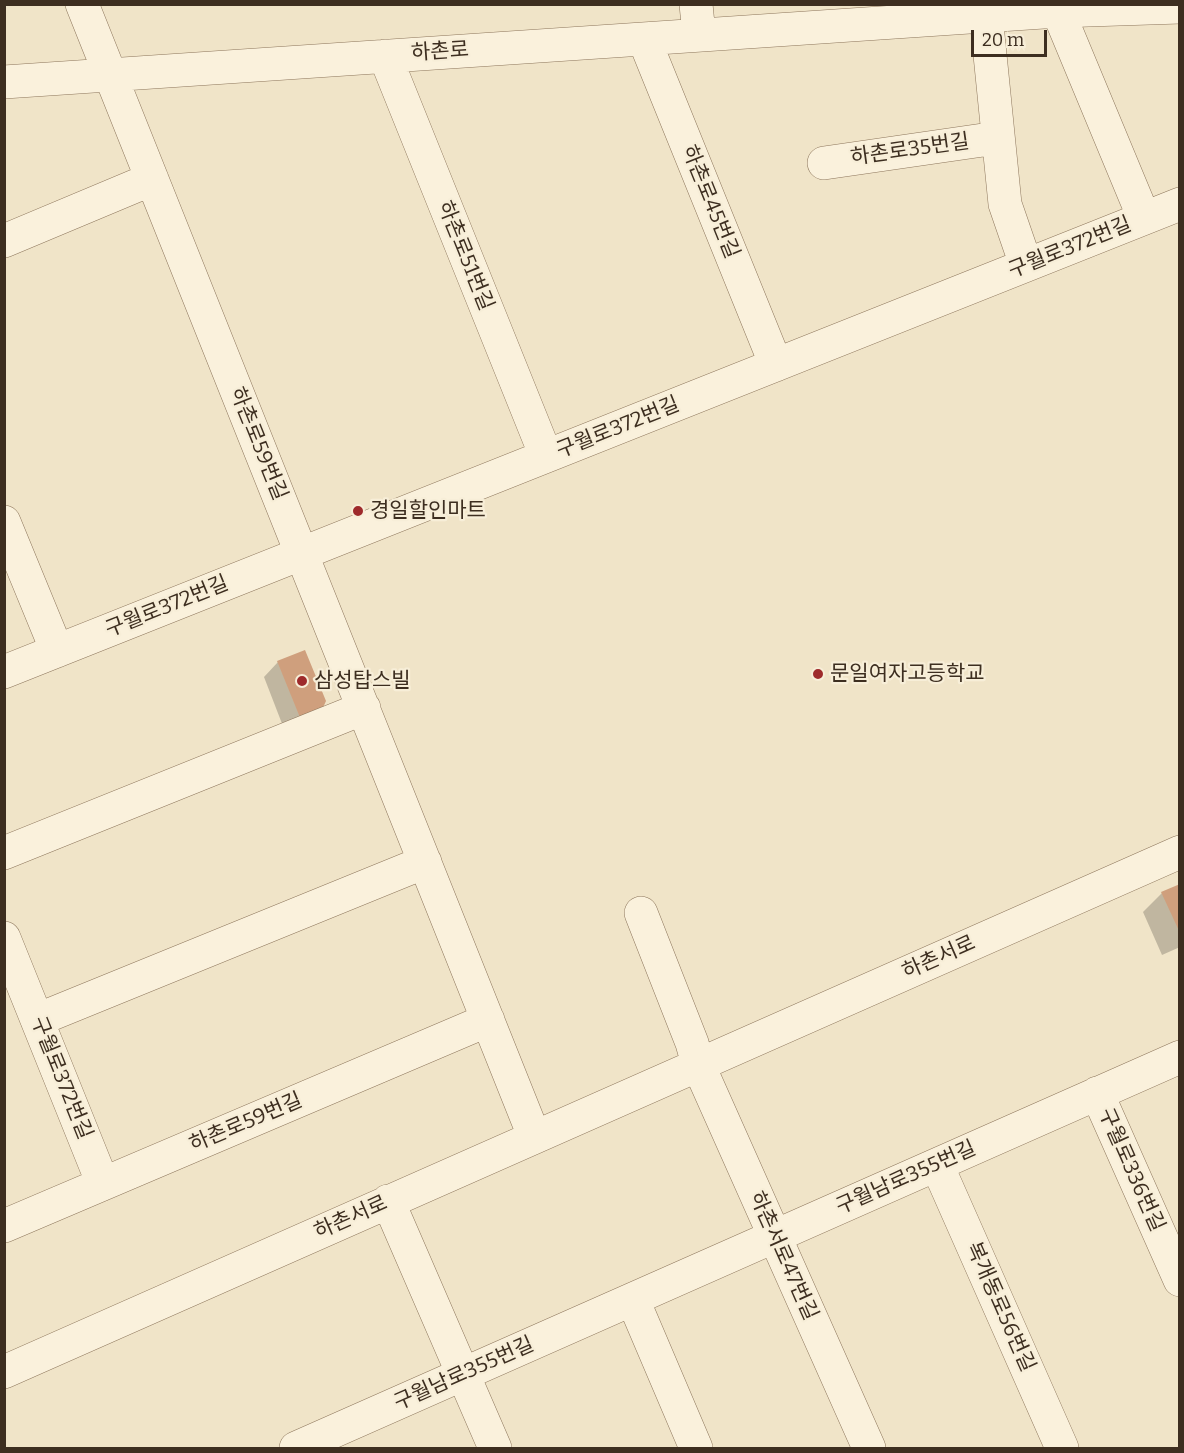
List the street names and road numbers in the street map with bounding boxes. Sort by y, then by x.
street label: 하촌로 [410,37,470,67]
street label: 하촌로35번길 [849,129,971,171]
street label: 하촌로45번길 [676,142,744,262]
street label: 하촌로51번길 [432,197,498,315]
street label: 구월로372번길 [1005,212,1135,284]
street label: 하촌로59번길 [224,384,292,504]
street label: 구월로372번길 [553,392,683,464]
street label: 구월로372번길 [102,571,232,643]
street label: 하촌서로 [899,931,979,985]
street label: 구월로372번길 [25,1013,97,1143]
street label: 하촌로59번길 [186,1088,306,1158]
street label: 구월로336번길 [1093,1104,1169,1236]
street label: 구월남로355번길 [832,1136,980,1220]
street label: 하촌서로47번길 [743,1188,823,1324]
street label: 하촌서로 [311,1191,391,1245]
street label: 복개동로56번길 [960,1238,1040,1376]
street label: 구월남로355번길 [390,1332,538,1416]

